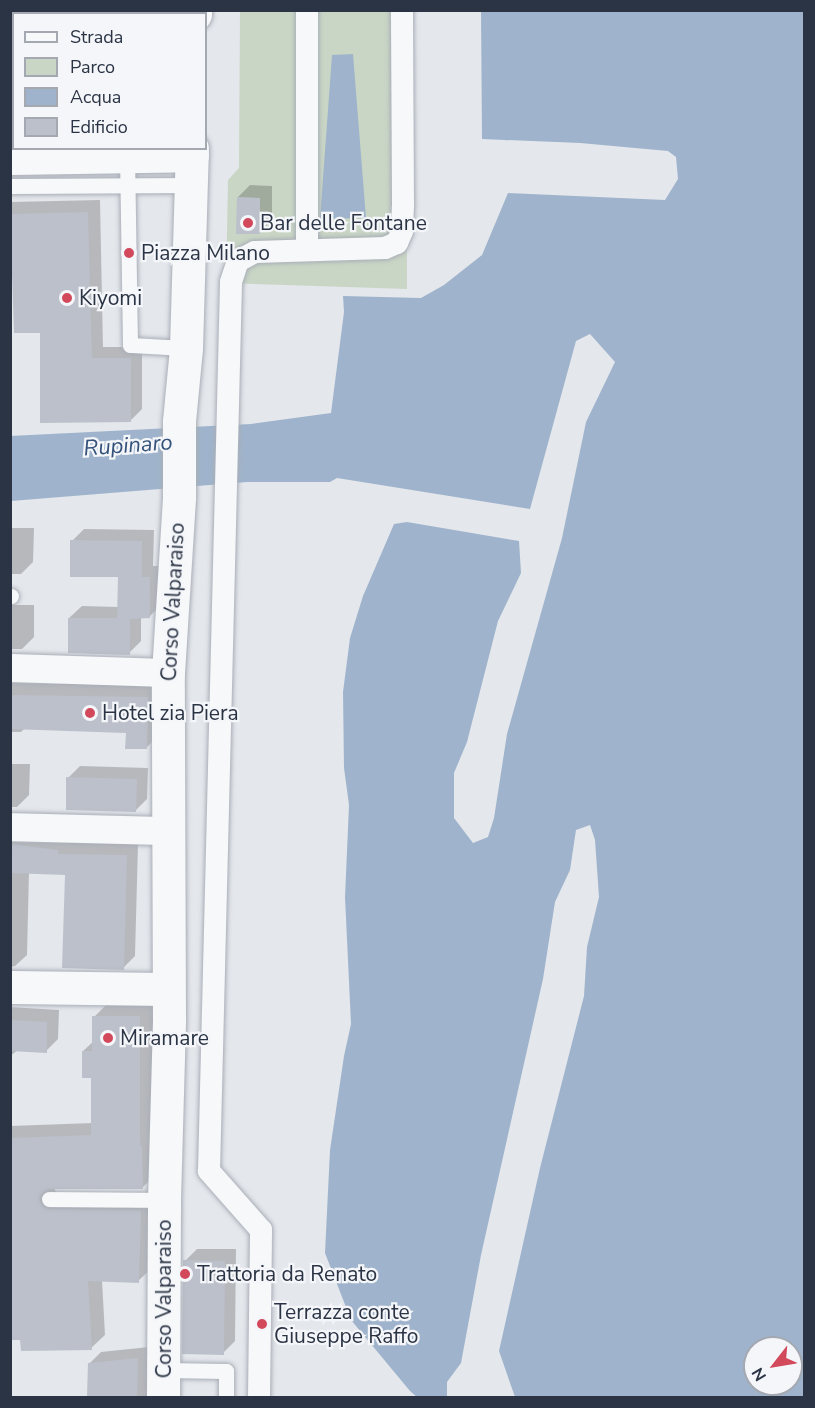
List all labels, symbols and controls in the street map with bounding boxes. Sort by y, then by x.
legend [12,12,207,150]
text: Strada [70,25,123,49]
text: Parco [70,55,115,79]
text: Acqua [70,85,121,109]
text: Edificio [70,115,128,139]
place label: Bar delle Fontane [260,210,427,236]
marker: Bar delle Fontane [241,216,255,230]
place label: Piazza Milano [141,240,270,266]
marker: Piazza Milano [122,246,136,260]
place label: Kiyomi [79,285,142,311]
marker: Kiyomi [60,291,74,305]
water label: Rupinaro [83,430,173,462]
street label: Corso Valparaiso [156,522,190,682]
place label: Hotel zia Piera [102,700,239,726]
marker: Hotel zia Piera [83,706,97,720]
place label: Miramare [120,1025,209,1051]
marker: Miramare [101,1031,115,1045]
street label: Corso Valparaiso [151,1220,177,1378]
place label: Trattoria da Renato [197,1261,377,1287]
marker: Trattoria da Renato [178,1267,192,1281]
place label: Terrazza conte Giuseppe Raffo [274,1299,418,1349]
marker: Terrazza conte Giuseppe Raffo [255,1317,269,1331]
north arrow [743,1336,803,1396]
text: N [747,1363,772,1385]

